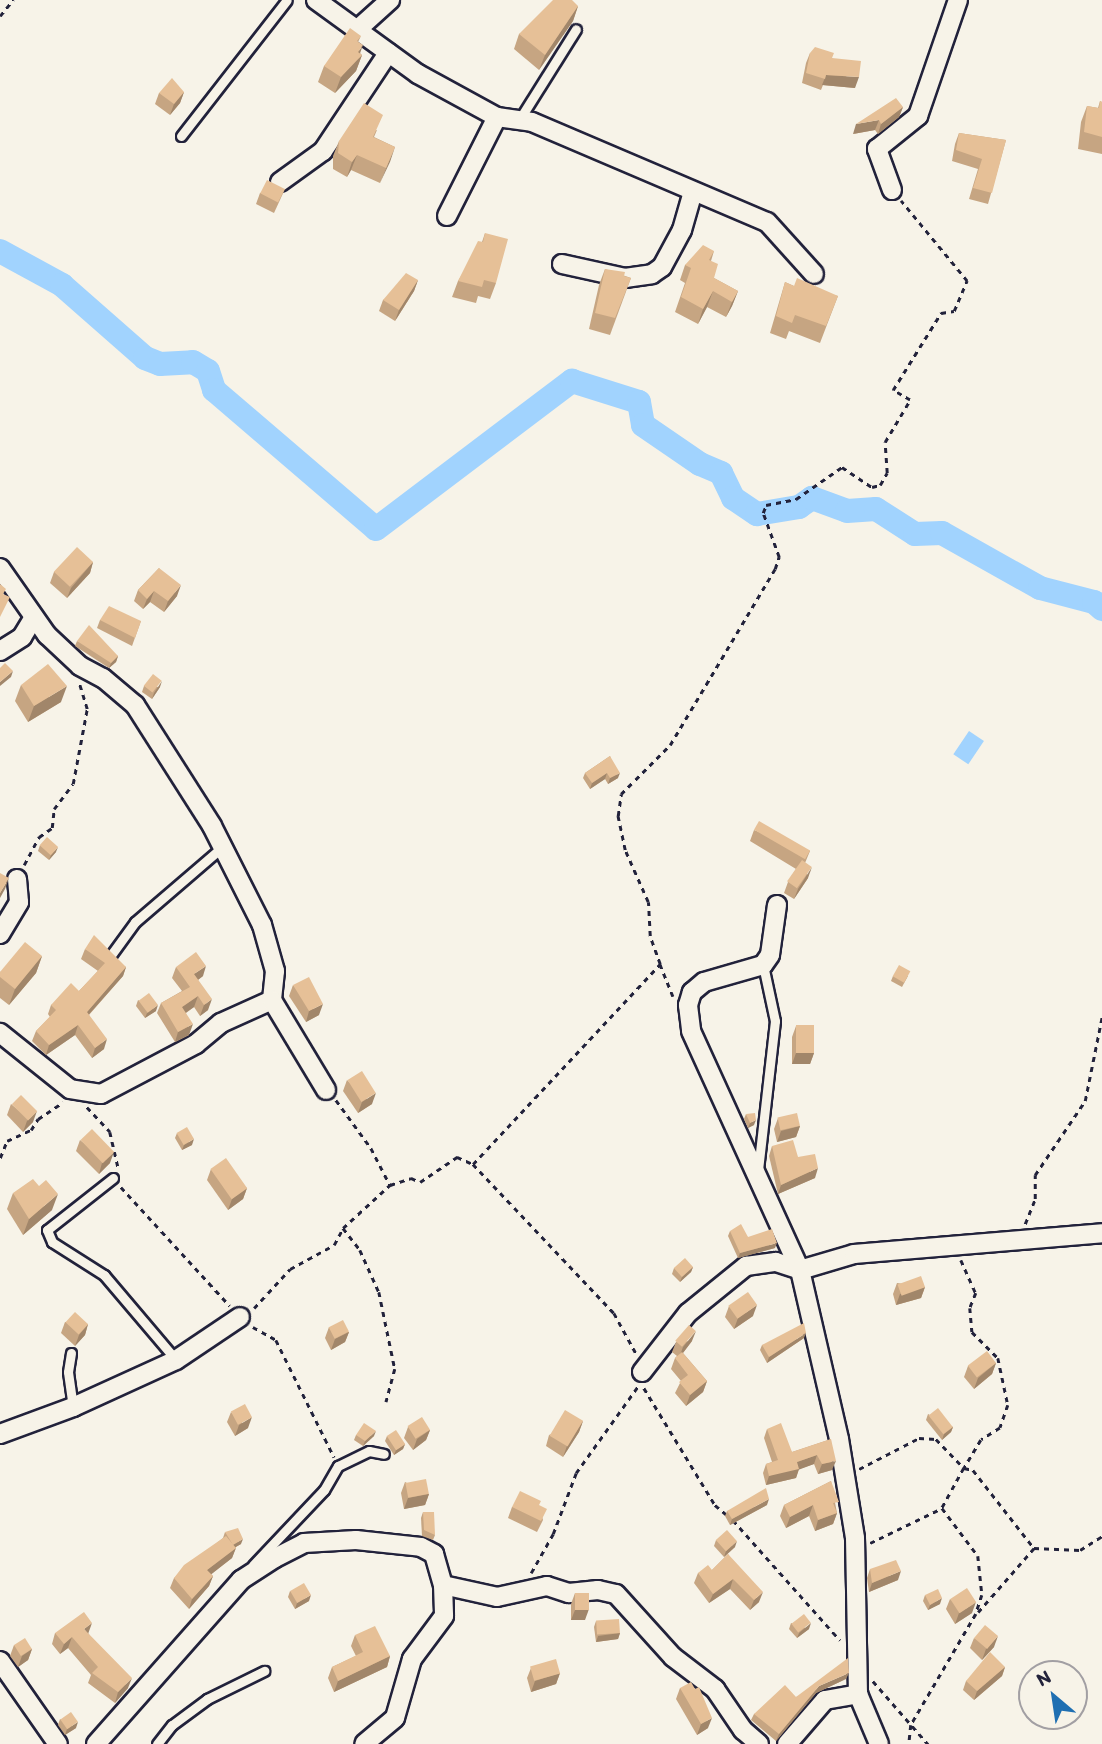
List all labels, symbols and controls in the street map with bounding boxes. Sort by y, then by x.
north arrow [1018,1660,1088,1730]
text: N [1032,1665,1055,1691]

